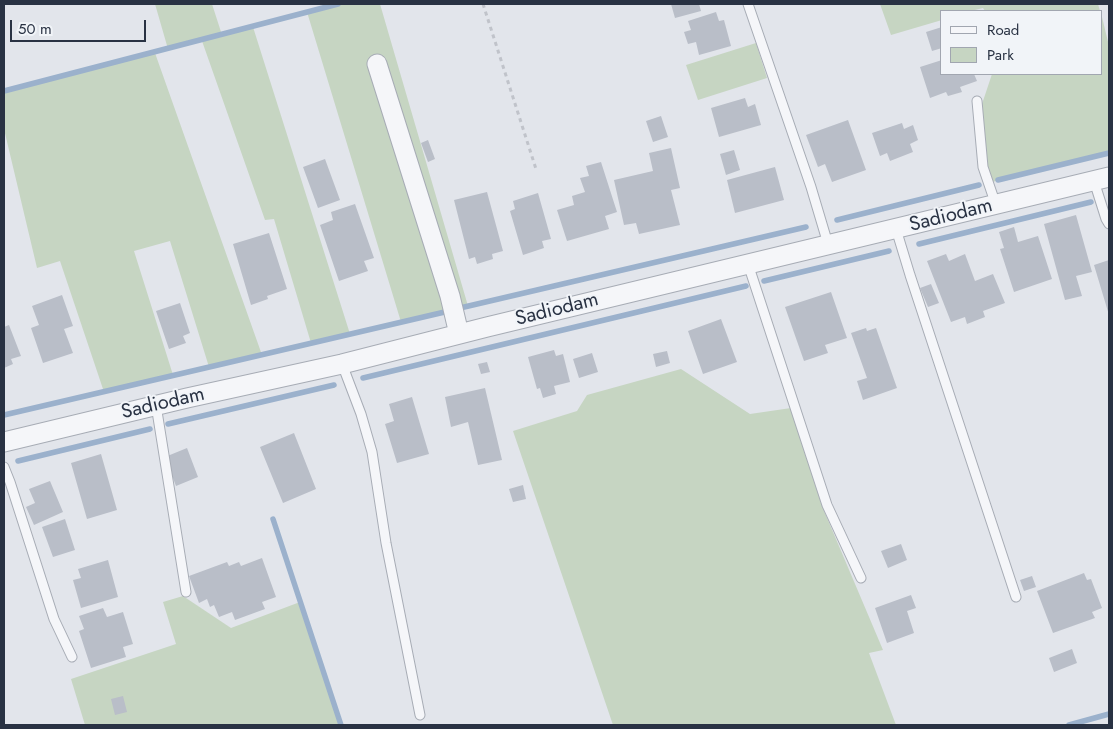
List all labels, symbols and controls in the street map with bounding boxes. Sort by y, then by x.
scale bar [12,10,149,42]
legend [940,10,1103,75]
text: 50 m [18,18,52,40]
text: Road [987,19,1019,41]
text: Park [987,44,1014,66]
street label: Sadiodam [907,194,995,238]
street label: Sadiodam [513,288,601,332]
street label: Sadiodam [119,383,207,425]

